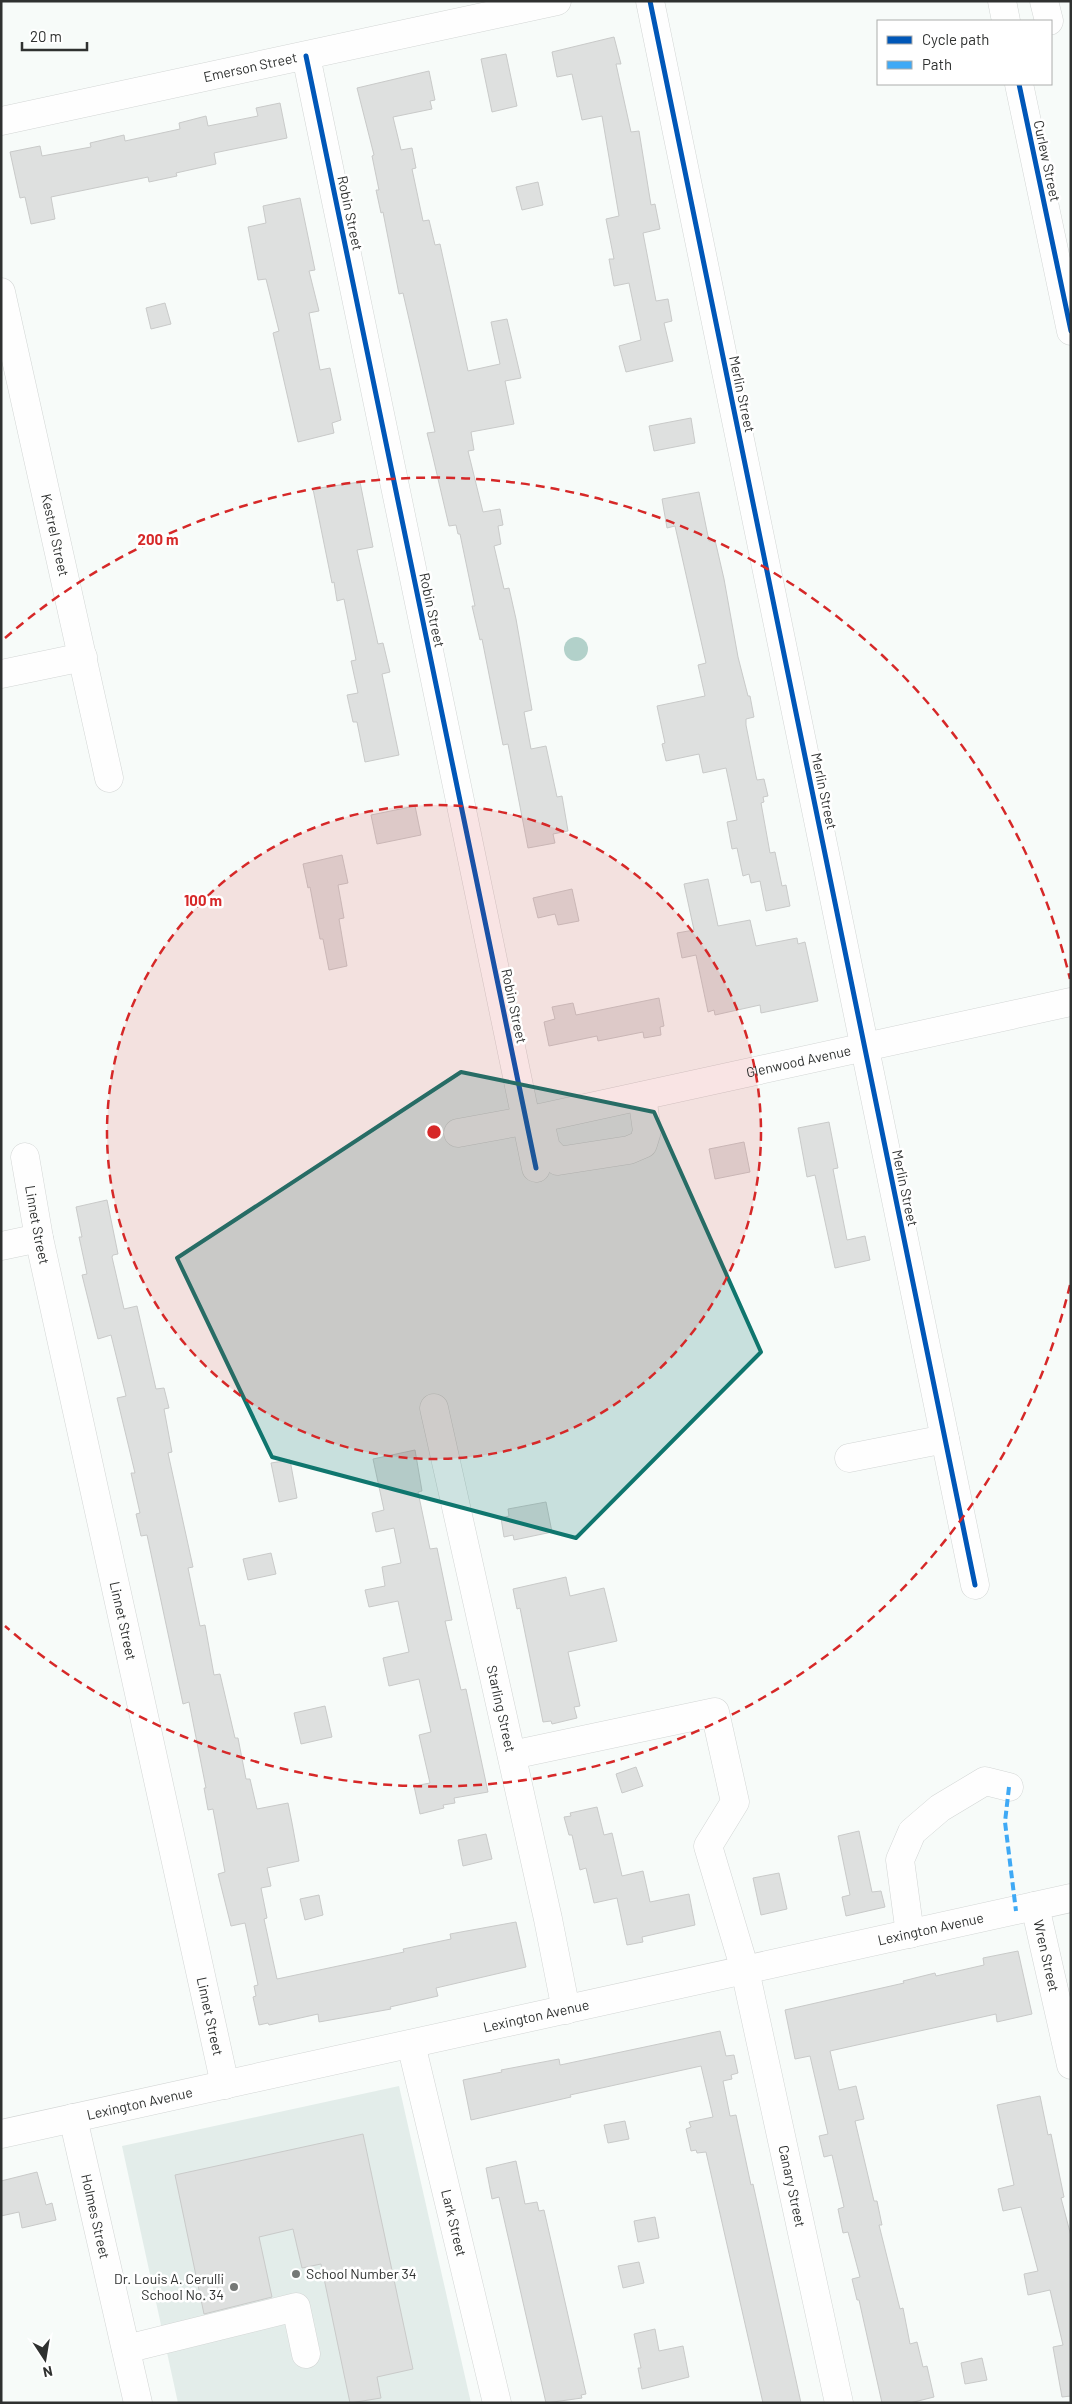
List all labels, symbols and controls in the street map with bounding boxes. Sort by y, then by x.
scale bar [22,20,88,52]
legend [877,20,1052,85]
text: 20 m [30,27,62,45]
text: Cycle path [922,30,989,48]
street label: Emerson Street [202,48,299,85]
text: Path [922,55,952,73]
street label: Curlew Street [1031,119,1064,203]
street label: Robin Street [334,174,367,252]
street label: Merlin Street [726,354,759,434]
street label: Kestrel Street [38,492,73,578]
text: 200 m [137,530,179,548]
street label: Robin Street [416,571,449,649]
street label: Merlin Street [808,751,841,831]
text: 100 m [184,891,222,909]
street label: Robin Street [498,967,531,1045]
street label: Glenwood Avenue [744,1041,852,1081]
centre of rings [425,1123,443,1141]
street label: Merlin Street [889,1148,922,1228]
street label: Linnet Street [22,1184,54,1266]
street label: Linnet Street [107,1580,140,1662]
street label: Starling Street [484,1663,519,1754]
street label: Lexington Avenue [876,1909,985,1948]
street label: Wren Street [1030,1918,1063,1993]
street label: Linnet Street [193,1975,227,2057]
street label: Lexington Avenue [481,1996,591,2035]
street label: Lexington Avenue [85,2083,194,2123]
street label: Canary Street [775,2144,810,2229]
street label: Holmes Street [78,2172,114,2261]
street label: Lark Street [438,2188,471,2258]
place label: School Number 34 [306,2265,417,2282]
marker: School Number 34 [290,2268,302,2280]
place label: Dr. Louis A. Cerulli School No. 34 [114,2270,224,2303]
marker: Dr. Louis A. Cerulli School No. 34 [228,2281,240,2293]
north arrow [20,2334,70,2384]
text: N [41,2363,54,2381]

